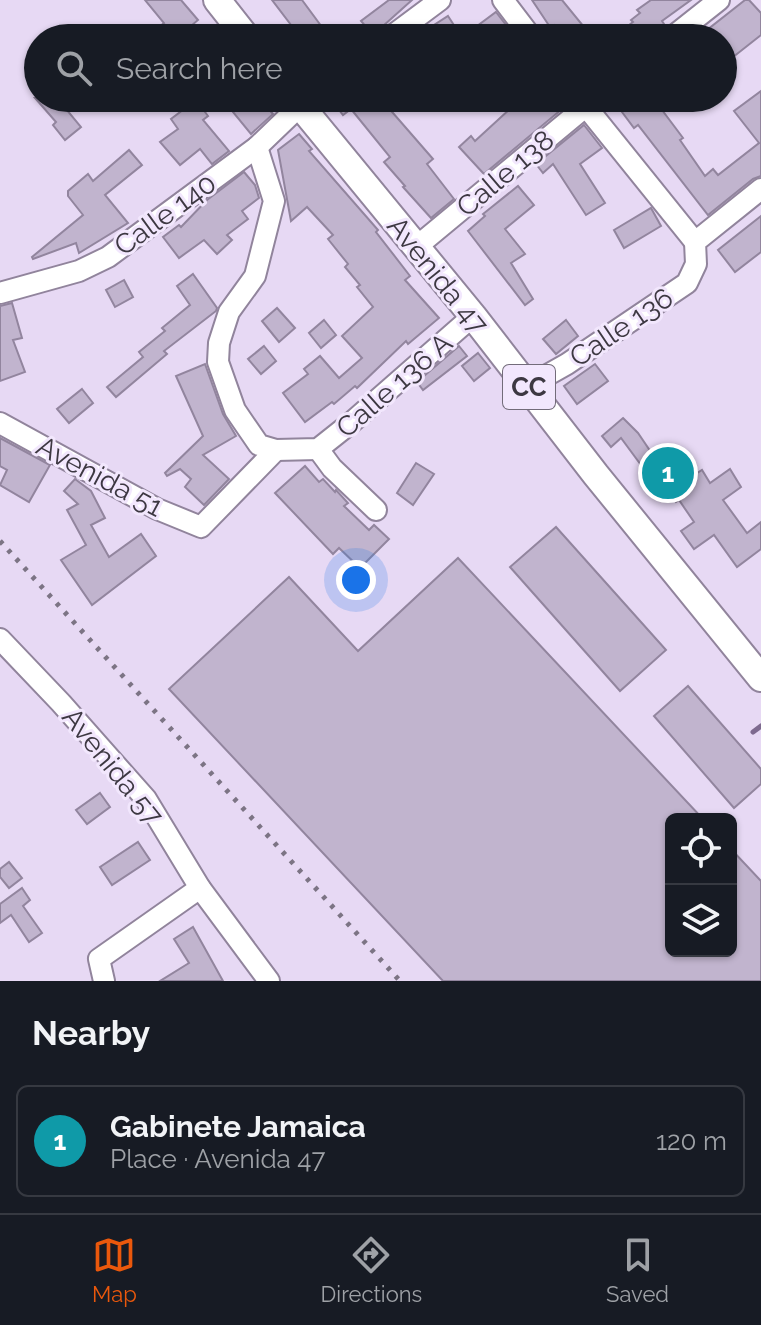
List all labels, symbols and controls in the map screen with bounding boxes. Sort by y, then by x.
search box [24,24,737,112]
icon: search [52,46,96,90]
text: Search here [116,51,283,86]
street label: Calle 138 [450,123,561,224]
street label: Calle 140 [108,166,223,262]
street label: Avenida 47 [380,210,495,341]
street label: Calle 136 [564,281,679,374]
street label: Calle 136 A [330,326,459,445]
road number: CC [503,365,555,409]
street label: Avenida 51 [31,429,169,523]
pin: 1 [642,443,694,503]
your location [336,560,376,600]
street label: Avenida 57 [55,701,170,832]
map controls [665,813,737,957]
button: locate [665,813,737,885]
button: layers [665,885,737,957]
text: Nearby [32,1013,150,1053]
text: Gabinete Jamaica [110,1109,366,1144]
text: 1 [54,1126,66,1156]
text: 120 m [656,1126,727,1156]
text: Place · Avenida 47 [110,1144,325,1174]
tab: Map [92,1233,137,1307]
tab: Directions [321,1233,422,1307]
tab: Saved [606,1233,669,1307]

